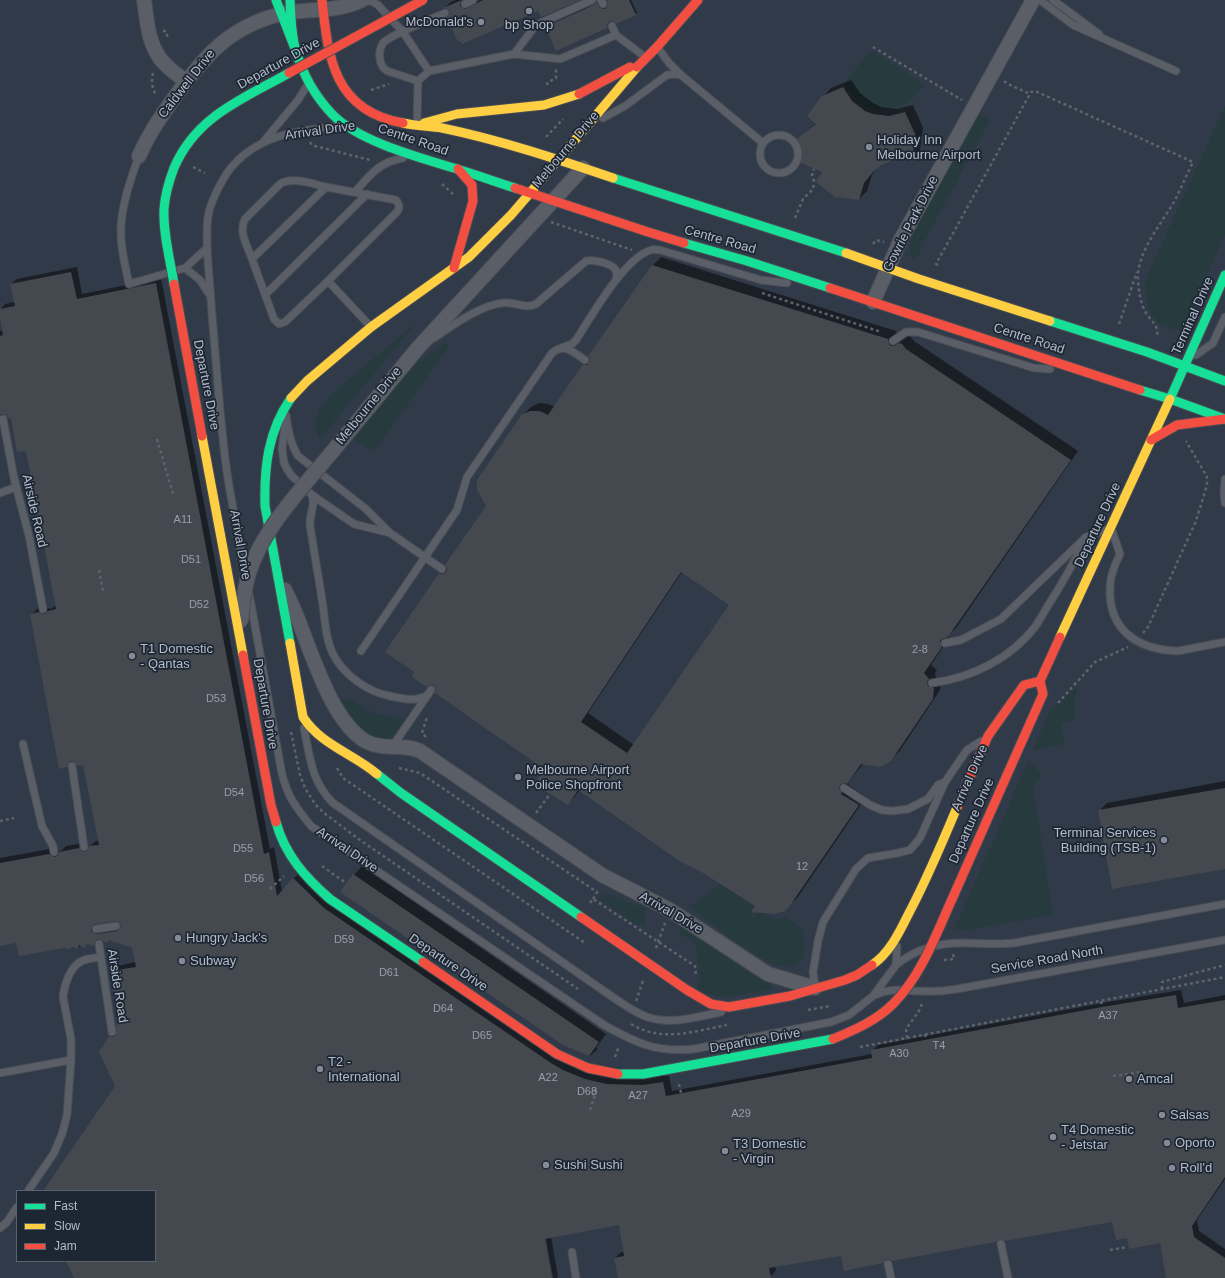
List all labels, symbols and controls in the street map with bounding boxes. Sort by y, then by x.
marker: bp Shop [524,6,534,16]
place label: McDonald's [405,14,473,30]
marker: McDonald's [476,17,486,27]
place label: bp Shop [505,17,553,33]
street label: Departure Drive [235,35,323,93]
street label: Caldwell Drive [155,46,219,122]
street label: Melbourne Drive [529,108,603,192]
street label: Arrival Drive [284,118,356,144]
street label: Centre Road [376,121,450,159]
place label: Holiday Inn Melbourne Airport [877,132,980,163]
marker: Holiday Inn Melbourne Airport [864,142,874,152]
street label: Gowrie Park Drive [880,173,942,275]
street label: Centre Road [682,222,758,258]
street label: Terminal Drive [1169,275,1217,357]
street label: Centre Road [992,320,1066,358]
street label: Departure Drive [190,338,222,432]
street label: Melbourne Drive [333,364,405,448]
street label: Airside Road [18,473,50,549]
street label: Departure Drive [1072,480,1124,570]
street label: Arrival Drive [226,509,254,581]
house number: A11 [174,513,192,527]
house number: D51 [181,553,201,567]
house number: D52 [189,598,209,612]
place label: T1 Domestic - Qantas [140,641,213,672]
house number: 2-8 [912,643,928,657]
marker: T1 Domestic - Qantas [127,651,137,661]
street label: Departure Drive [249,657,281,751]
house number: D53 [206,692,226,706]
street label: Arrival Drive [948,742,992,814]
place label: Melbourne Airport Police Shopfront [526,762,629,793]
marker: Melbourne Airport Police Shopfront [513,772,523,782]
street label: Departure Drive [946,776,998,866]
house number: D54 [224,786,244,800]
street label: Arrival Drive [313,824,381,876]
place label: Terminal Services Building (TSB-1) [1053,825,1156,856]
marker: Terminal Services Building (TSB-1) [1159,835,1169,845]
house number: D55 [233,842,253,856]
house number: 12 [796,860,808,874]
house number: D56 [244,872,264,886]
street label: Arrival Drive [636,889,706,937]
place label: Hungry Jack's [186,930,267,946]
street label: Departure Drive [406,931,490,995]
marker: Hungry Jack's [173,933,183,943]
house number: D59 [334,933,354,947]
street label: Service Road North [990,942,1104,978]
street label: Airside Road [103,948,131,1024]
place label: Subway [190,953,236,969]
marker: Subway [177,956,187,966]
house number: D61 [379,966,399,980]
house number: D64 [433,1002,453,1016]
house number: A37 [1098,1009,1118,1023]
street label: Departure Drive [708,1025,802,1057]
house number: D65 [472,1029,492,1043]
house number: T4 [933,1039,945,1053]
house number: A30 [889,1047,909,1061]
place label: T2 - International [328,1054,400,1085]
marker: T2 - International [315,1064,325,1074]
house number: A22 [538,1071,558,1085]
place label: Amcal [1137,1071,1173,1087]
marker: Amcal [1124,1074,1134,1084]
house number: D68 [577,1085,597,1099]
house number: A27 [628,1089,648,1103]
house number: A29 [731,1107,751,1121]
place label: Salsas [1170,1107,1209,1123]
marker: Salsas [1157,1110,1167,1120]
place label: T4 Domestic - Jetstar [1061,1122,1134,1153]
marker: T4 Domestic - Jetstar [1048,1132,1058,1142]
place label: Oporto [1175,1135,1215,1151]
place label: T3 Domestic - Virgin [733,1136,806,1167]
marker: Oporto [1162,1138,1172,1148]
marker: T3 Domestic - Virgin [720,1146,730,1156]
place label: Sushi Sushi [554,1157,623,1173]
marker: Sushi Sushi [541,1160,551,1170]
place label: Roll'd [1180,1160,1212,1176]
marker: Roll'd [1167,1163,1177,1173]
legend [16,1190,156,1262]
text: Fast [54,1199,77,1213]
text: Slow [54,1219,80,1233]
text: Jam [54,1239,77,1253]

